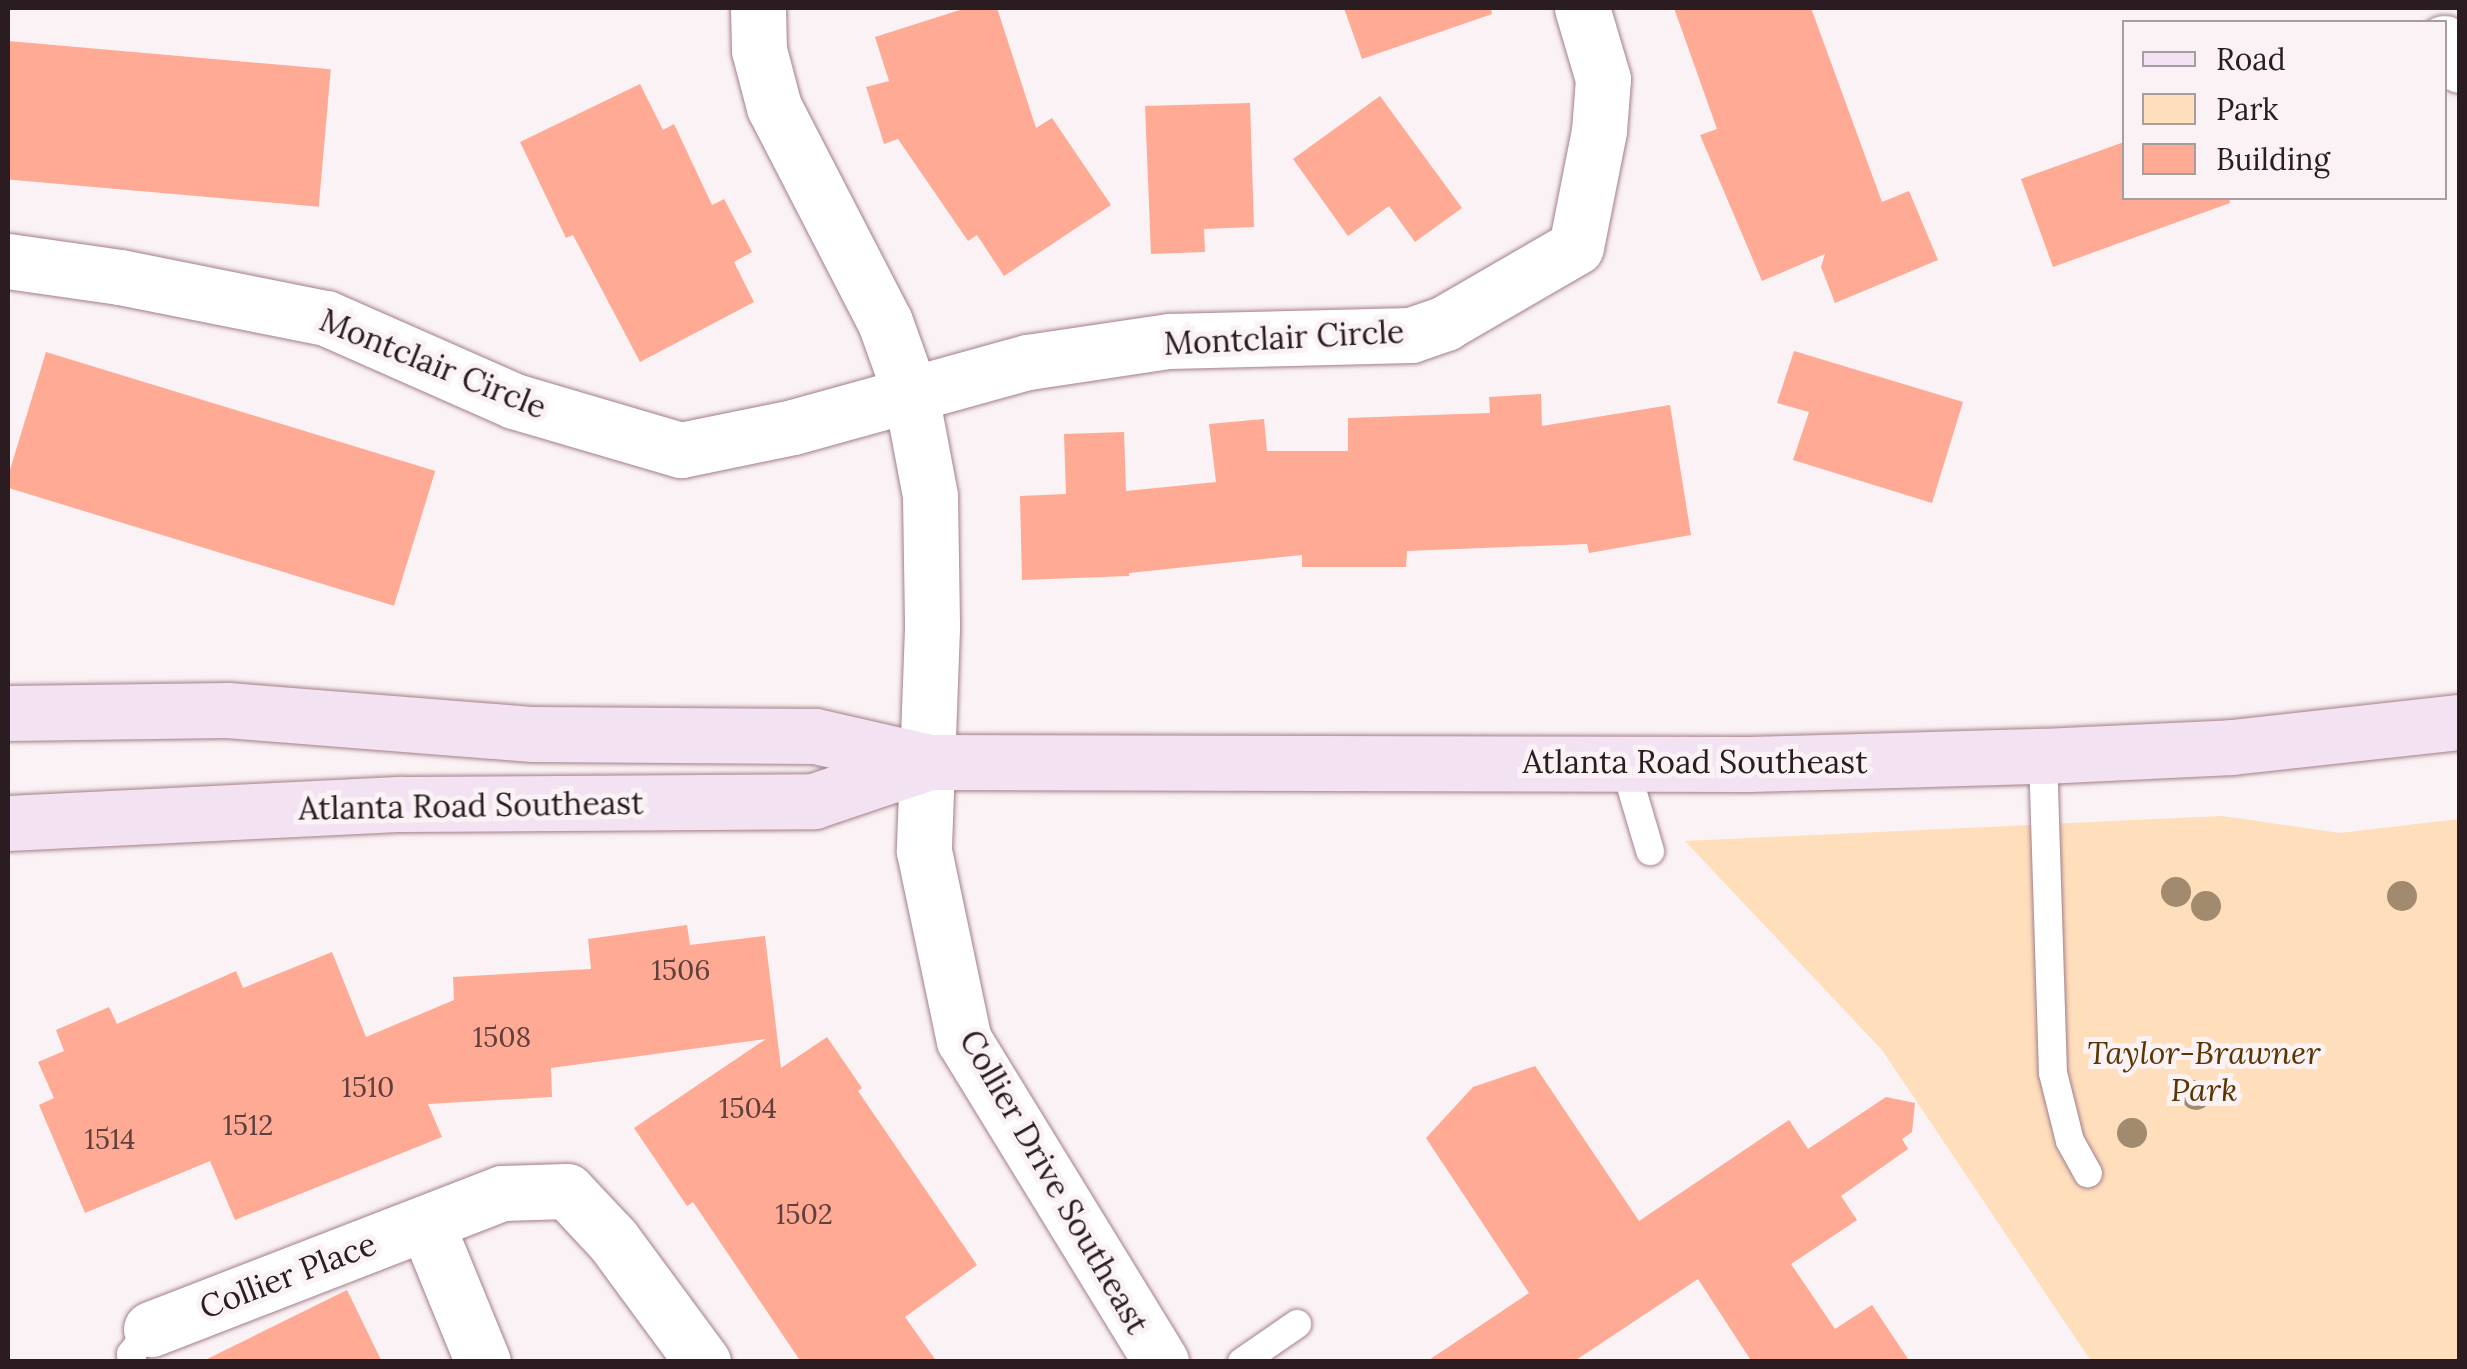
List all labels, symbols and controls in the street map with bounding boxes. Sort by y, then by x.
legend [2122,20,2447,200]
text: Road [2216,40,2286,78]
text: Park [2216,90,2278,128]
text: Building [2216,140,2330,178]
street label: Montclair Circle [314,301,552,427]
street label: Montclair Circle [1163,313,1405,363]
street label: Atlanta Road Southeast [1522,743,1868,781]
street label: Atlanta Road Southeast [298,784,644,828]
house number: 1506 [651,953,711,987]
house number: 1508 [473,1020,531,1054]
street label: Collier Drive Southeast [951,1023,1157,1341]
park label: Taylor-Brawner Park [2087,1035,2321,1110]
house number: 1510 [341,1070,395,1104]
house number: 1504 [719,1091,777,1125]
house number: 1512 [223,1108,273,1142]
house number: 1514 [85,1122,135,1156]
house number: 1502 [775,1197,833,1231]
street label: Collier Place [194,1225,382,1327]

